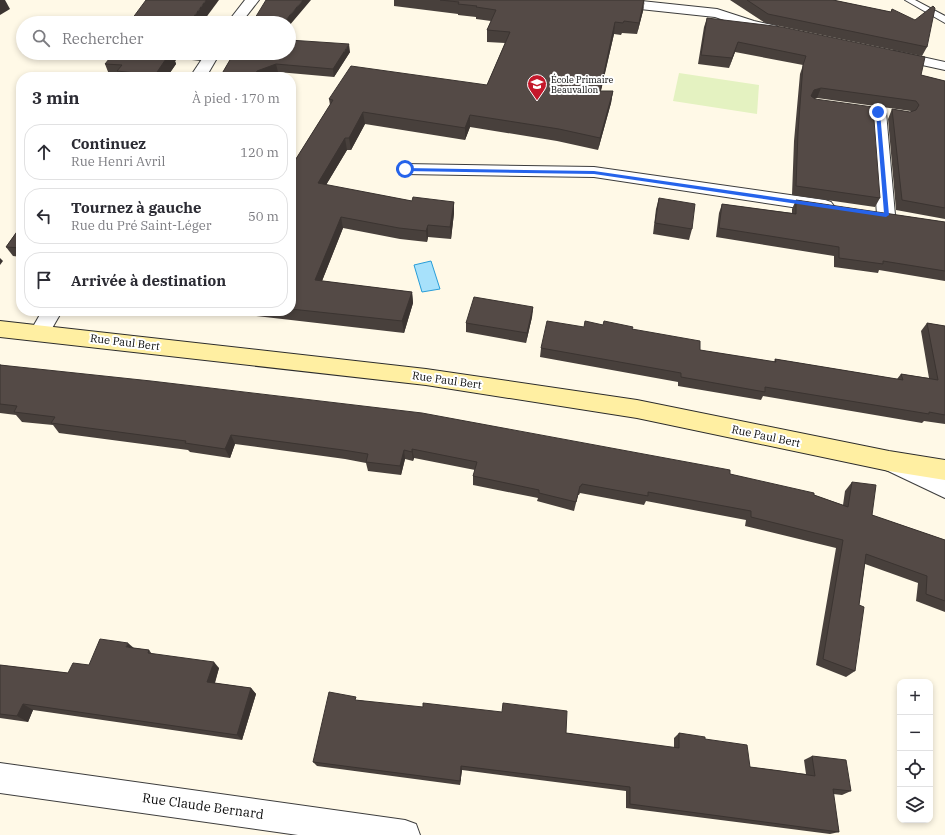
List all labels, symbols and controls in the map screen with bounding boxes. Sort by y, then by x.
search box [16,16,296,60]
icon: search [30,27,52,49]
text: Rechercher [62,29,143,48]
school or university icon: École Primaire Beauvallon [526,73,548,101]
place label: École Primaire Beauvallon [551,73,614,95]
text: 3 min [32,87,80,109]
text: À pied · 170 m [192,90,280,107]
route end [869,103,887,121]
text: Continuez [71,134,146,153]
icon: ahead [33,141,55,163]
text: 120 m [240,144,279,161]
text: Rue Henri Avril [71,153,165,170]
route start [396,160,414,178]
text: Tournez à gauche [71,198,202,217]
icon: left [33,205,55,227]
text: 50 m [248,208,279,225]
text: Rue du Pré Saint-Léger [71,217,211,234]
icon: arrive [33,269,55,291]
text: Arrivée à destination [71,271,226,290]
street label: Rue Paul Bert [89,331,161,353]
street label: Rue Paul Bert [411,368,483,392]
street label: Rue Paul Bert [730,422,802,450]
map controls [897,679,933,823]
button: + [897,679,933,715]
button: − [897,715,933,751]
button: locate [897,751,933,787]
button: layers [897,787,933,823]
street label: Rue Claude Bernard [141,789,265,823]

